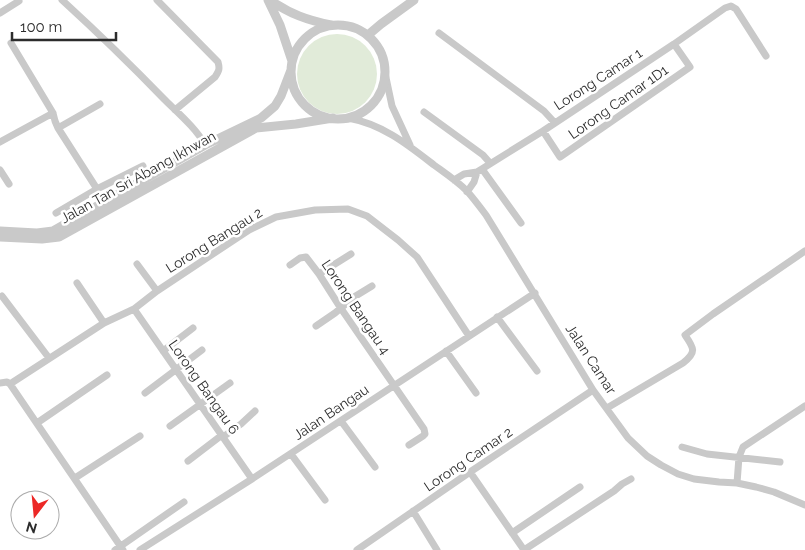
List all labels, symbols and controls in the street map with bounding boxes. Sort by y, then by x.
scale bar [12,10,116,42]
text: 100 m [20,18,62,36]
street label: Lorong Camar 1 [551,45,645,113]
street label: Lorong Camar 1D1 [565,62,671,142]
street label: Jalan Tan Sri Abang Ikhwan [58,128,218,226]
street label: Lorong Bangau 2 [163,204,265,276]
street label: Lorong Bangau 4 [318,257,394,358]
street label: Jalan Camar [562,321,620,397]
street label: Lorong Bangau 6 [165,337,243,437]
street label: Jalan Bangau [290,381,372,443]
street label: Lorong Camar 2 [421,424,515,494]
north arrow [10,490,60,540]
text: N [24,518,39,537]

